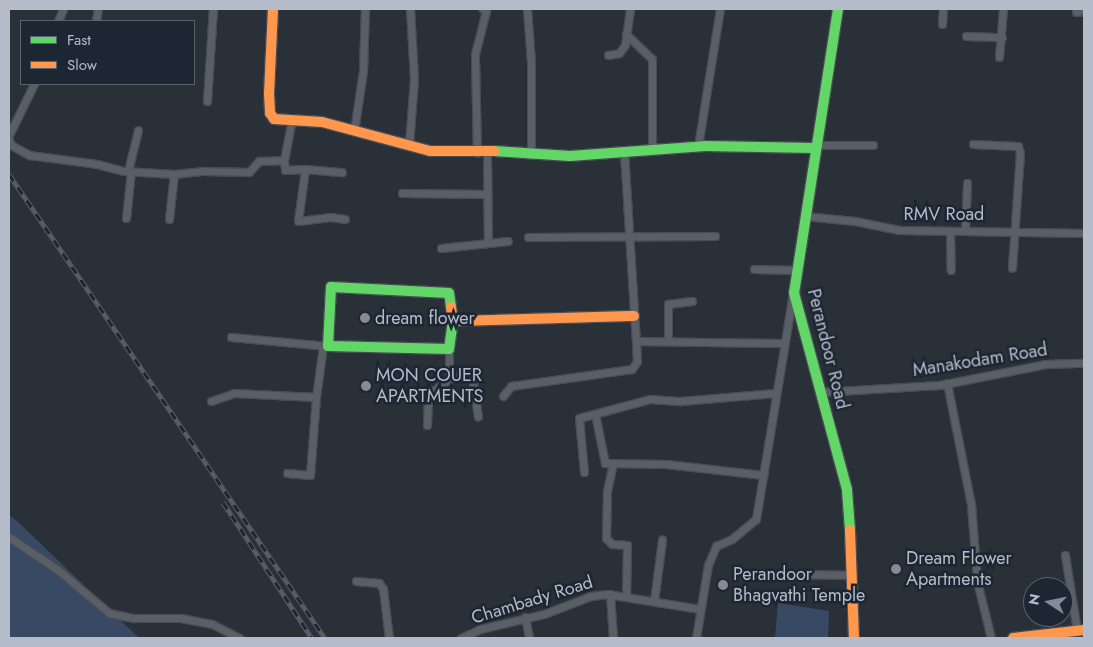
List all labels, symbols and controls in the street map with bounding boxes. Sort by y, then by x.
legend [20,20,195,85]
text: Fast [67,29,91,51]
text: Slow [67,54,97,76]
street label: RMV Road [904,203,984,225]
street label: Perandoor Road [803,287,853,411]
place label: dream flower [375,307,475,329]
marker: dream flower [359,312,371,324]
street label: Manakodam Road [911,339,1049,381]
place label: MON COUER APARTMENTS [376,365,483,408]
marker: MON COUER APARTMENTS [360,380,372,392]
place label: Dream Flower Apartments [906,548,1012,590]
marker: Dream Flower Apartments [890,563,902,575]
place label: Perandoor Bhagvathi Temple [733,564,865,606]
street label: Chambady Road [469,571,595,629]
north arrow [1023,577,1073,627]
marker: Perandoor Bhagvathi Temple [717,579,729,591]
text: N [1023,592,1045,607]

